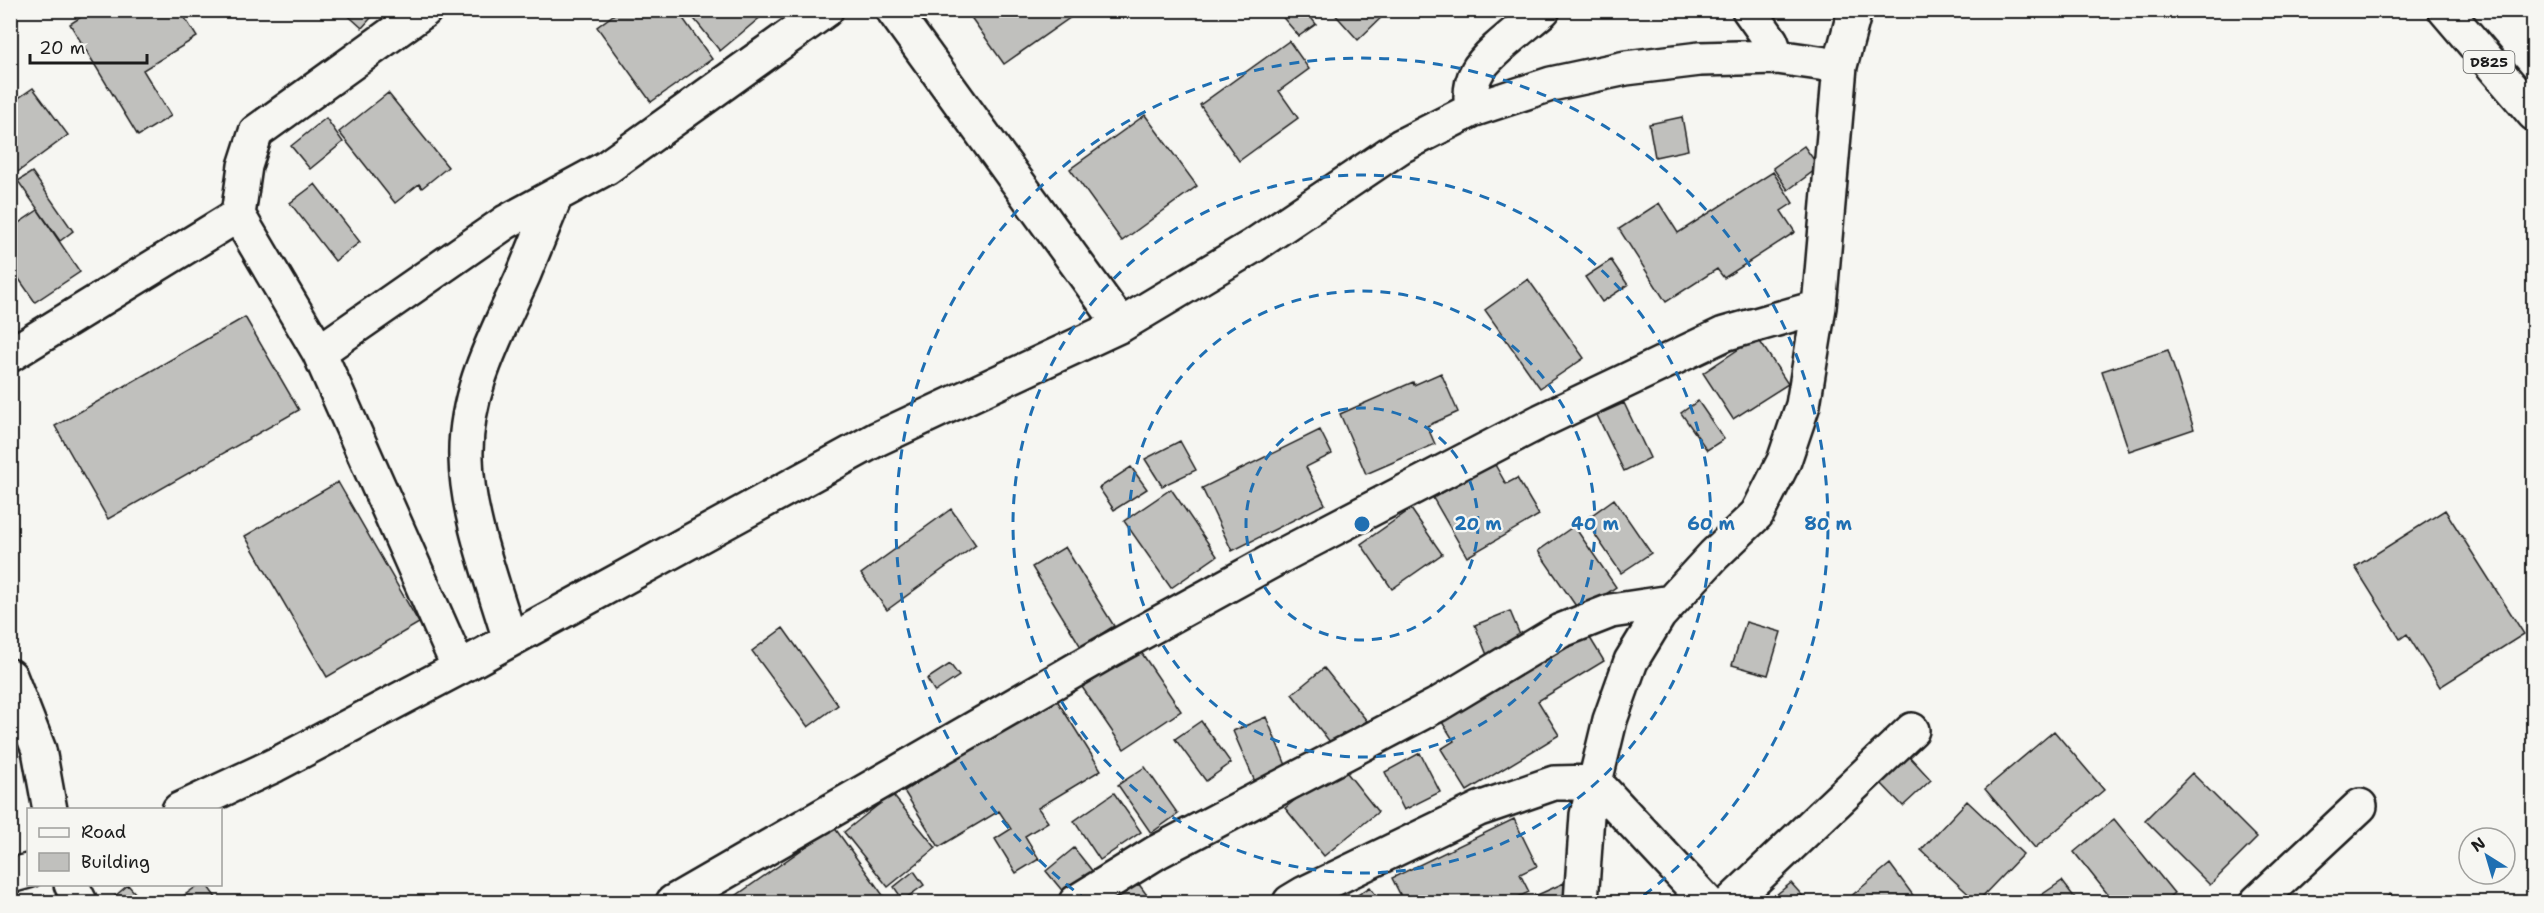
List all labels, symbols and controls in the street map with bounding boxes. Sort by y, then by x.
scale bar [30,27,147,65]
text: 20 m [39,36,85,60]
road number: D825 [2464,51,2514,73]
text: 20 m [1454,512,1502,536]
text: 40 m [1571,512,1619,536]
text: 60 m [1687,512,1735,536]
text: 80 m [1804,512,1852,536]
centre of rings [1352,514,1372,534]
legend [27,808,222,886]
text: Road [81,820,126,844]
north arrow [2457,826,2517,886]
text: N [2467,832,2490,857]
text: Building [81,850,150,874]

